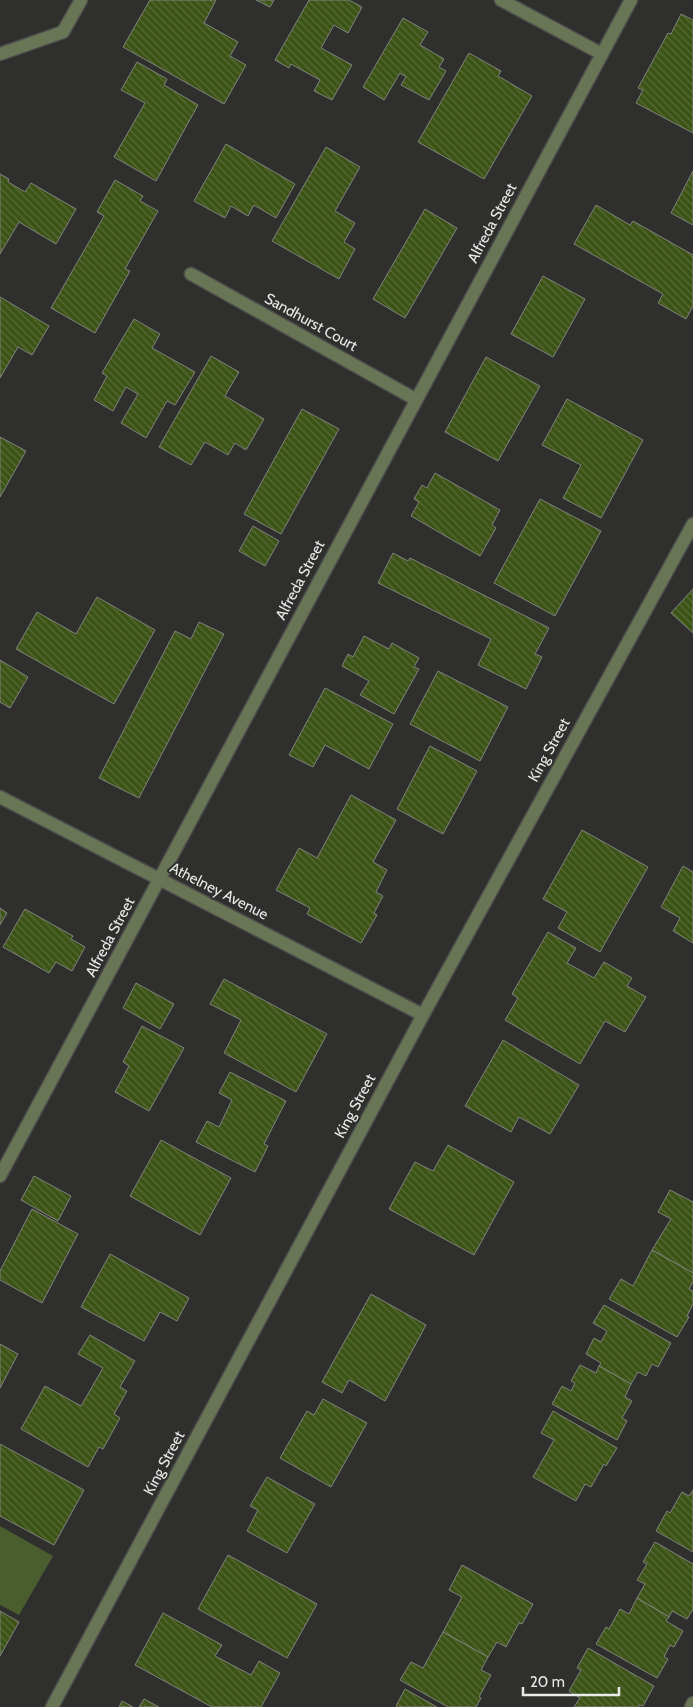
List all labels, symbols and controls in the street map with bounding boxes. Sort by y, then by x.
street label: Alfreda Street [464,180,520,266]
street label: Sandhurst Court [262,289,360,355]
street label: Alfreda Street [272,537,328,623]
street label: King Street [524,715,574,785]
street label: Athelney Avenue [167,859,271,924]
street label: Alfreda Street [82,894,138,980]
street label: King Street [331,1071,379,1141]
street label: King Street [140,1428,188,1498]
scale bar [523,1664,619,1696]
text: 20 m [530,1673,565,1691]

